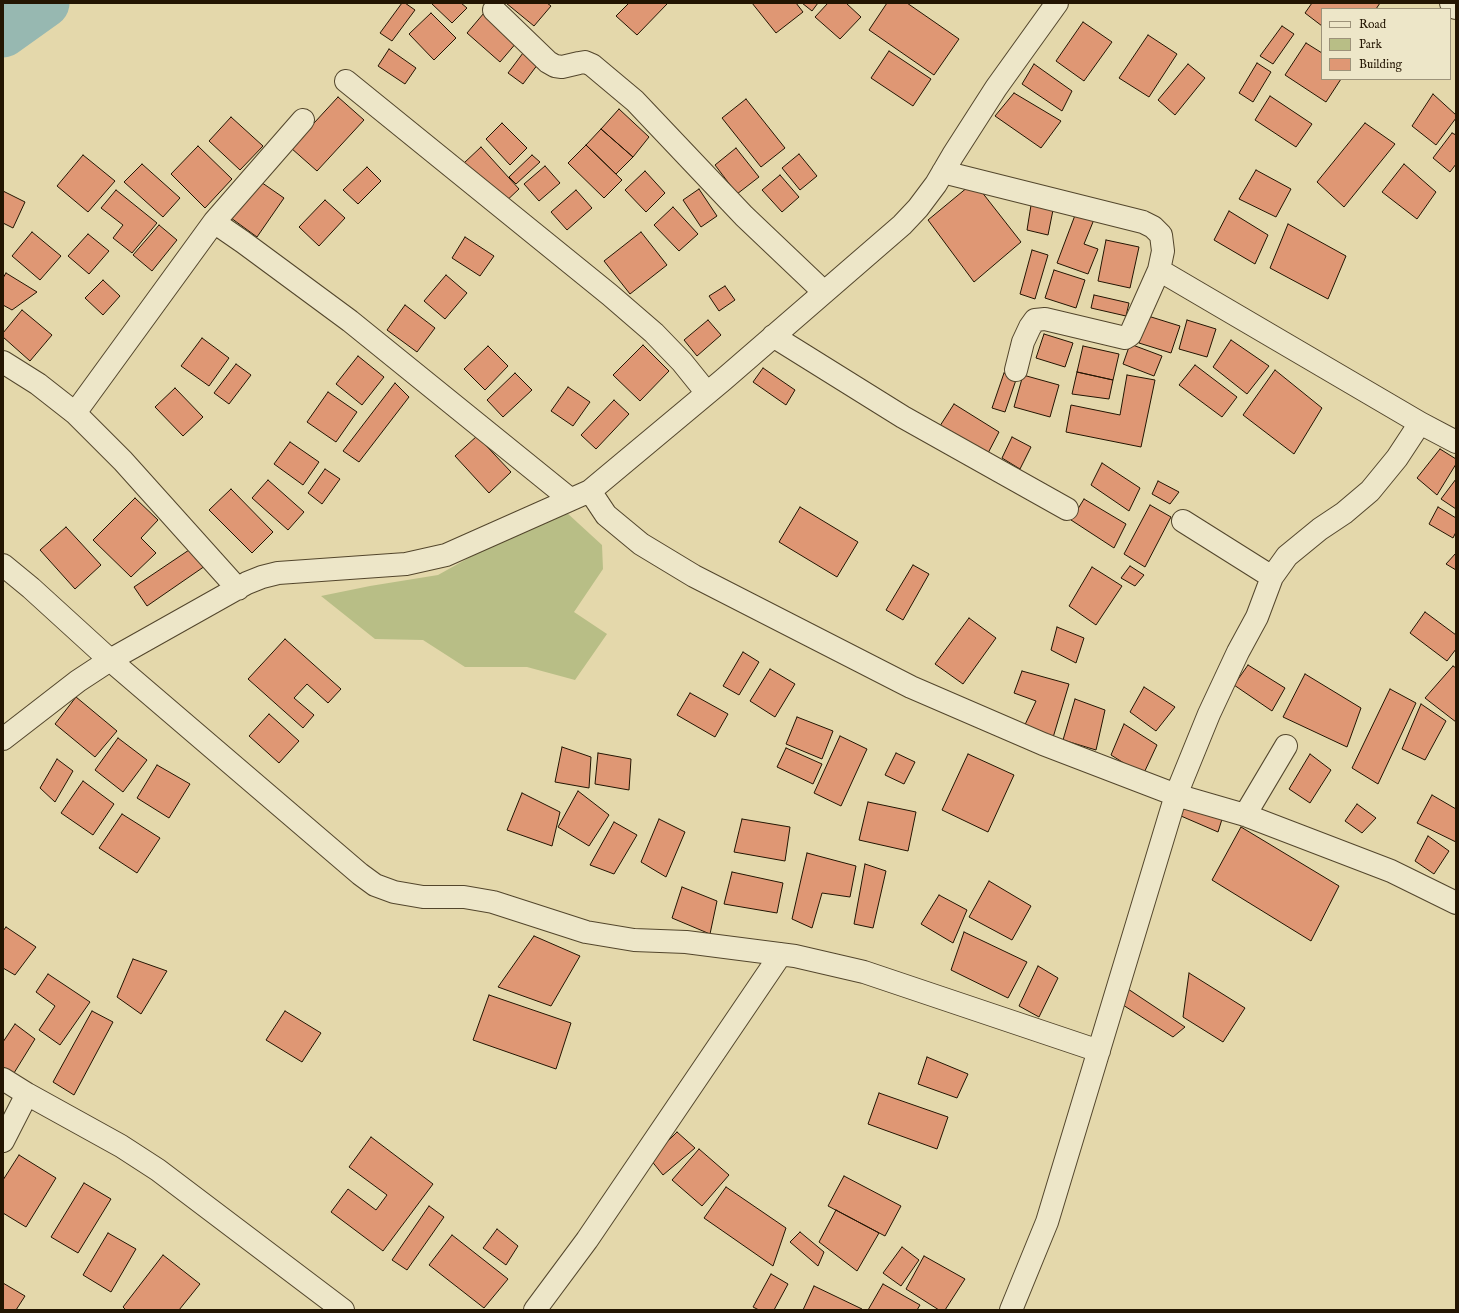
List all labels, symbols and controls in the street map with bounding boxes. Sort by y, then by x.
legend [1321,8,1451,80]
text: Road [1359,17,1386,32]
text: Park [1359,37,1382,52]
text: Building [1359,57,1402,72]

